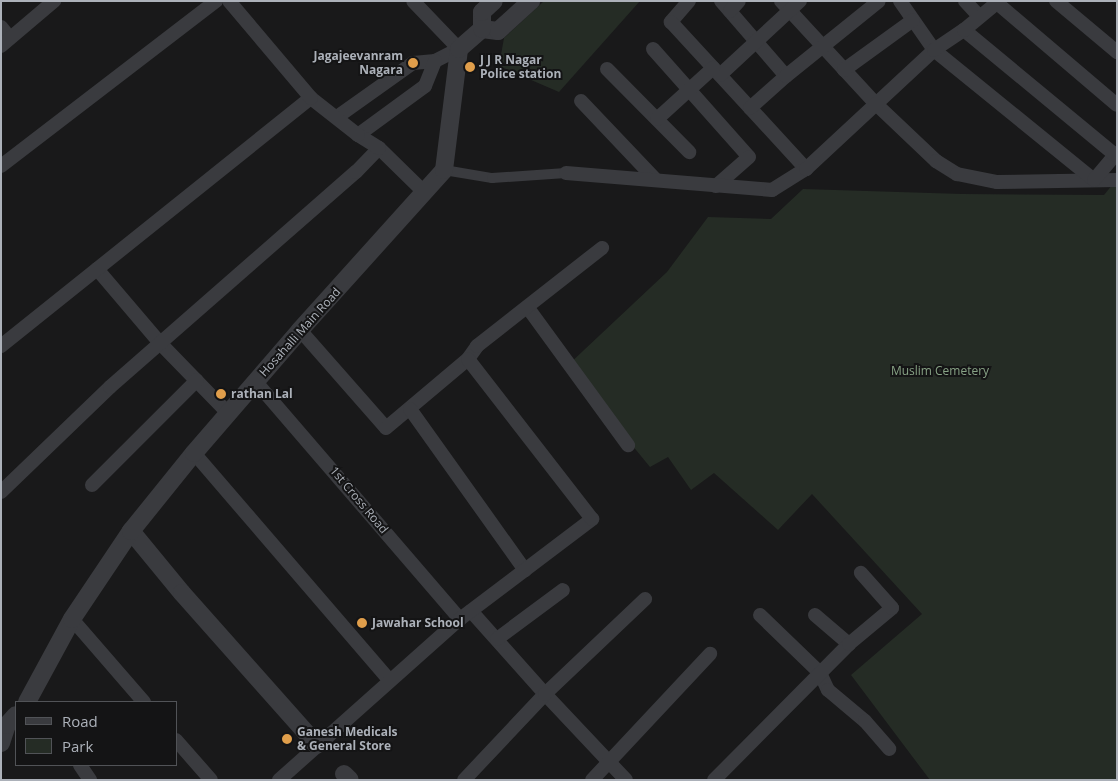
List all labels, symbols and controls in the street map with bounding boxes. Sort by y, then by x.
place label: Jagajeevanram Nagara [313,49,403,77]
place label: J J R Nagar Police station [480,53,561,81]
marker: Jagajeevanram Nagara [407,57,419,69]
marker: J J R Nagar Police station [464,61,476,73]
street label: Hosahalli Main Road [256,285,344,379]
park label: Muslim Cemetery [891,364,989,378]
place label: rathan Lal [231,387,293,401]
marker: rathan Lal [215,388,227,400]
street label: 1st Cross Road [327,464,391,536]
place label: Jawahar School [372,616,464,630]
marker: Jawahar School [356,617,368,629]
legend [15,701,178,766]
text: Road [62,711,98,731]
place label: Ganesh Medicals & General Store [297,725,398,753]
marker: Ganesh Medicals & General Store [281,733,293,745]
text: Park [62,736,93,756]

